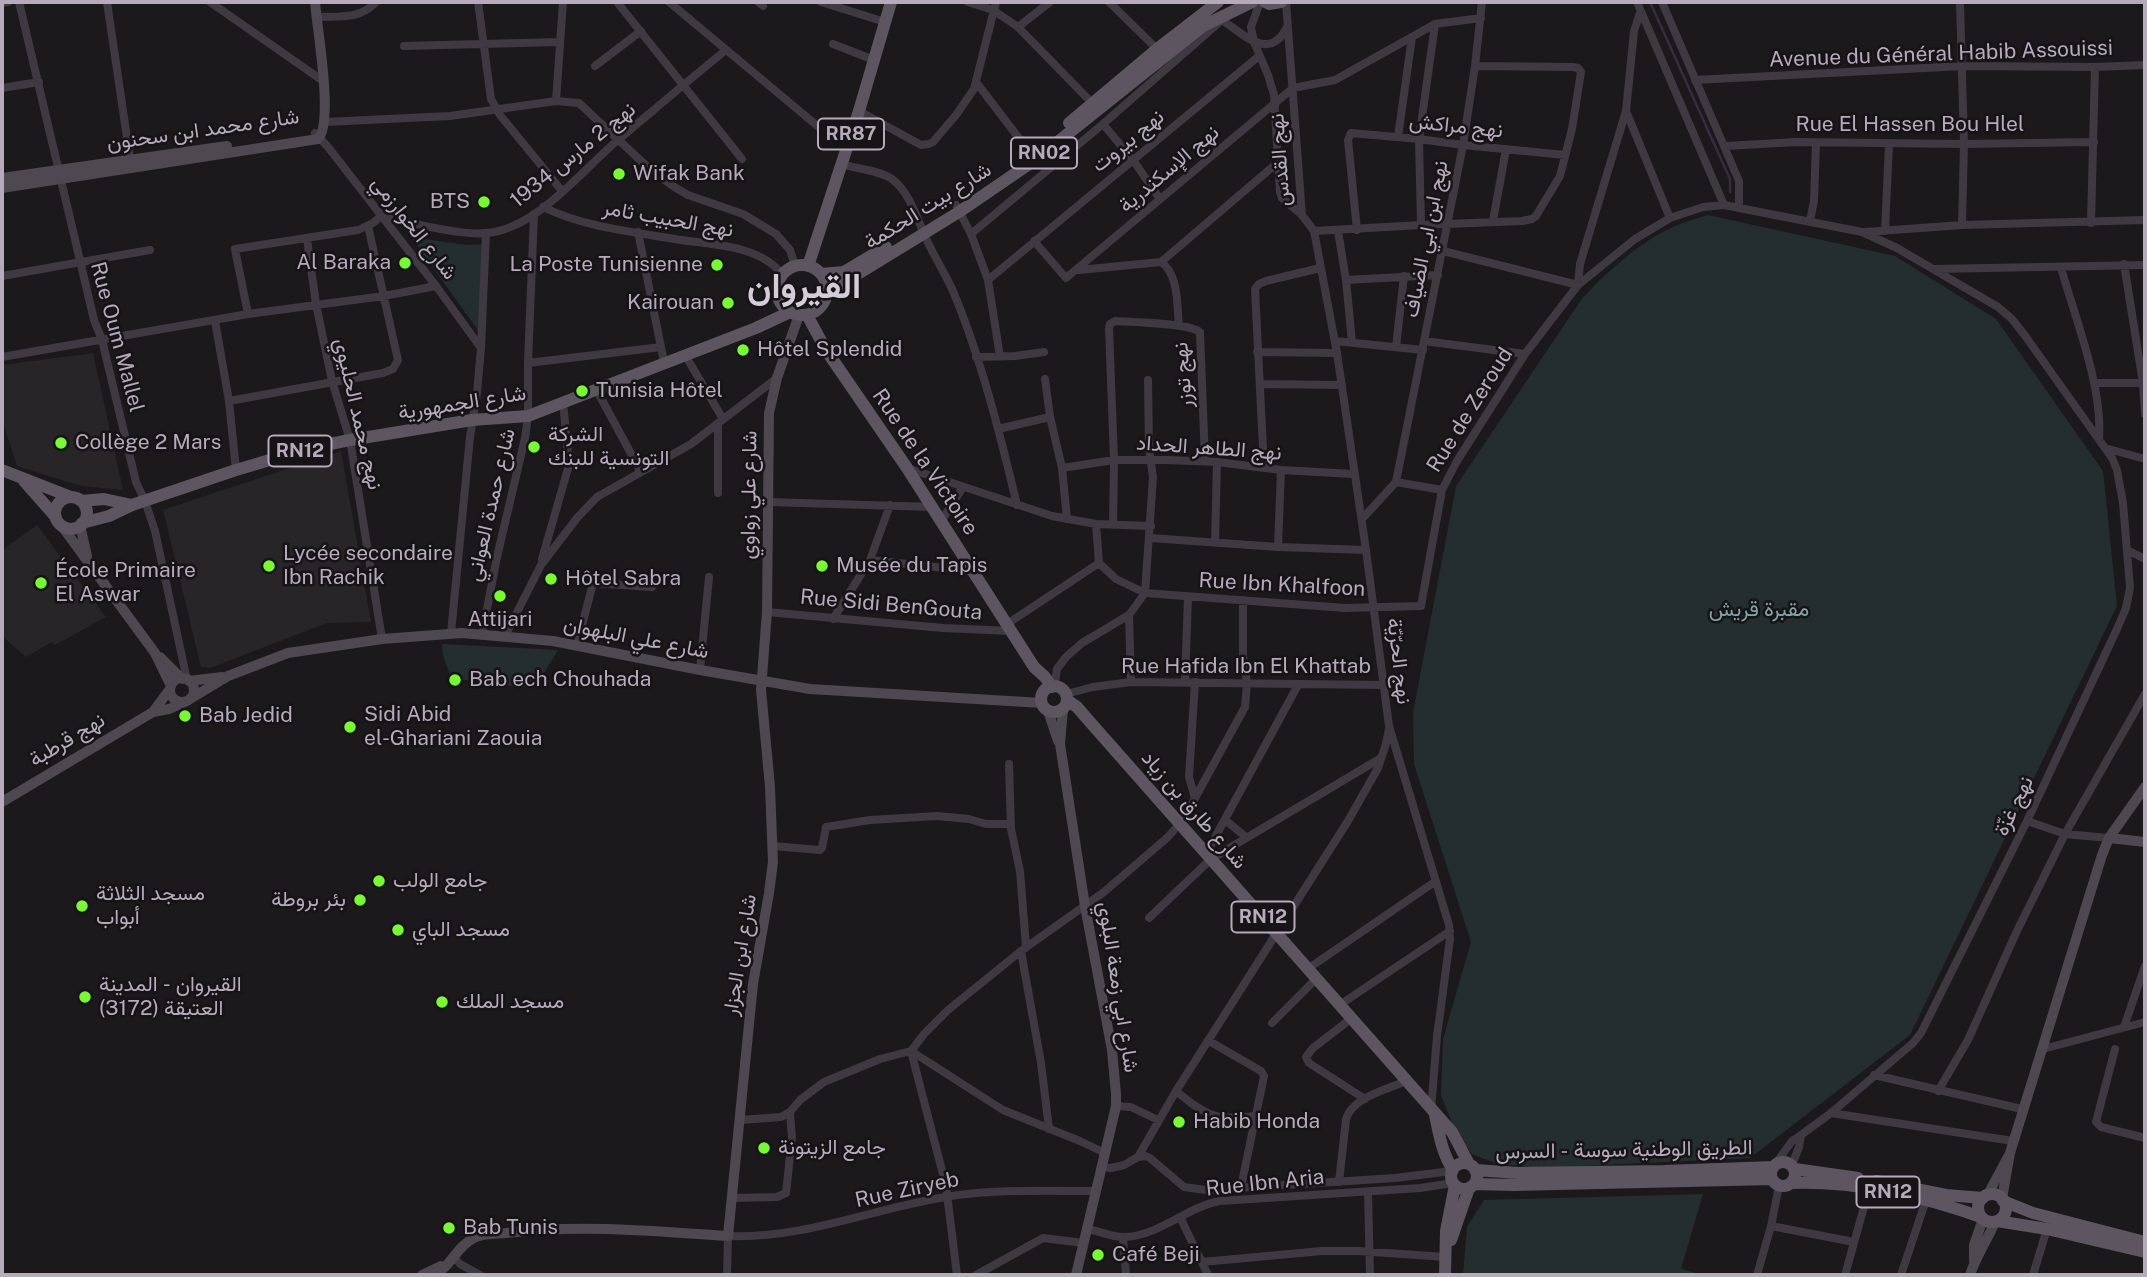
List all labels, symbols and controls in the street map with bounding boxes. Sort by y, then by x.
street label: Avenue du Général Habib Assouissi [1769,35,2113,73]
street label: نهج 2 مارس 1934 [505,97,641,213]
street label: شارع محمد ابن سحنون [105,104,301,156]
street label: نهج بيروت [1087,104,1169,178]
street label: نهج مراكش [1408,109,1504,143]
street label: Rue El Hassen Bou Hlel [1796,112,2024,138]
street label: نهج القدس [1264,113,1296,207]
road number: RR87 [818,118,884,150]
street label: نهج الإسكندرية [1114,120,1224,218]
road number: RN02 [1011,138,1077,168]
street label: شارع بيت الحكمة [860,157,996,255]
street label: نهج ابن ابي الضياف [1398,158,1454,320]
place label: Wifak Bank [633,161,745,187]
marker: Wifak Bank [611,166,627,182]
street label: شارع الخوارزمي [366,171,462,285]
place label: BTS [430,189,470,215]
marker: BTS [476,194,492,210]
street label: نهج الحبيب ثامر [601,195,735,243]
place label: Al Baraka [296,250,391,276]
place label: La Poste Tunisienne [509,252,703,278]
marker: Al Baraka [397,255,413,271]
marker: La Poste Tunisienne [709,257,725,273]
street label: Rue Oum Mallel [85,259,149,415]
district label: القيروان [747,266,861,308]
place label: Kairouan [627,290,714,316]
marker: Kairouan [720,295,736,311]
street label: نهج محمد الحليوي [328,336,388,492]
place label: Hôtel Splendid [757,337,902,363]
street label: نهج توزر [1168,341,1198,409]
marker: Hôtel Splendid [735,342,751,358]
street label: Rue de Zeroud [1422,343,1518,477]
place label: Tunisia Hôtel [596,378,723,404]
street label: شارع الجمهورية [396,380,528,426]
marker: Tunisia Hôtel [574,383,590,399]
street label: Rue de la Victoire [867,384,983,540]
place label: الشركة التونسية للبنك [548,422,669,472]
street label: شارع حمدة العواني [461,426,521,584]
place label: Collège 2 Mars [75,430,221,456]
street label: شارع علي زواوي [735,430,763,560]
street label: نهج الطاهر الحداد [1135,430,1283,466]
marker: Collège 2 Mars [53,435,69,451]
road number: RN12 [268,436,332,466]
marker: الشركة التونسية للبنك [526,439,542,455]
place label: Lycée secondaire Ibn Rachik [283,541,453,591]
place label: Musée du Tapis [836,553,987,579]
place label: École Primaire El Aswar [55,558,196,608]
marker: Lycée secondaire Ibn Rachik [261,558,277,574]
marker: Musée du Tapis [814,558,830,574]
place label: Hôtel Sabra [565,566,681,592]
street label: Rue Ibn Khalfoon [1198,568,1366,602]
marker: Hôtel Sabra [543,571,559,587]
marker: École Primaire El Aswar [33,575,49,591]
street label: Rue Sidi BenGouta [799,584,983,626]
marker: Attijari [492,588,508,604]
park label: مقبرة قريش [1709,597,1809,623]
place label: Attijari [468,607,532,633]
street label: شارع علي البلهوان [561,612,711,664]
street label: نهج الحرّيّة [1381,616,1417,706]
street label: Rue Hafida Ibn El Khattab [1121,654,1371,680]
place label: Bab ech Chouhada [469,667,651,693]
marker: Bab ech Chouhada [447,672,463,688]
place label: Sidi Abid el-Ghariani Zaouia [364,702,542,752]
place label: Bab Jedid [199,703,293,729]
street label: نهج قرطبة [25,708,109,772]
marker: Bab Jedid [177,708,193,724]
marker: Sidi Abid el-Ghariani Zaouia [342,719,358,735]
street label: شارع طارق بن زياد [1136,746,1252,874]
street label: نهج غزّة [1989,772,2039,840]
place label: جامع الولب [393,868,487,894]
marker: جامع الولب [371,873,387,889]
place label: مسجد الثلاثة أبواب [96,881,205,931]
place label: بئر بروطة [271,887,346,913]
marker: بئر بروطة [352,892,368,908]
street label: شارع ابن الجزار [718,892,762,1018]
marker: مسجد الثلاثة أبواب [74,898,90,914]
street label: شارع ابي زمعة البلوي [1092,900,1144,1074]
road number: RN12 [1232,902,1294,932]
place label: مسجد الباي [412,917,510,943]
marker: مسجد الباي [390,922,406,938]
place label: القيروان - المدينة العتيقة (3172) [99,972,242,1022]
marker: القيروان - المدينة العتيقة (3172) [77,989,93,1005]
place label: مسجد الملك [456,989,564,1015]
marker: مسجد الملك [434,994,450,1010]
place label: Habib Honda [1193,1109,1320,1135]
marker: Habib Honda [1171,1114,1187,1130]
place label: جامع الزيتونة [778,1135,886,1161]
street label: الطريق الوطنية سوسة - السرس [1495,1135,1753,1165]
marker: جامع الزيتونة [756,1140,772,1156]
street label: Rue Ibn Aria [1205,1164,1325,1202]
street label: Rue Ziryeb [853,1167,961,1213]
road number: RN12 [1856,1176,1920,1208]
place label: Bab Tunis [463,1215,558,1241]
marker: Bab Tunis [441,1220,457,1236]
place label: Café Beji [1112,1242,1200,1268]
marker: Café Beji [1090,1247,1106,1263]

